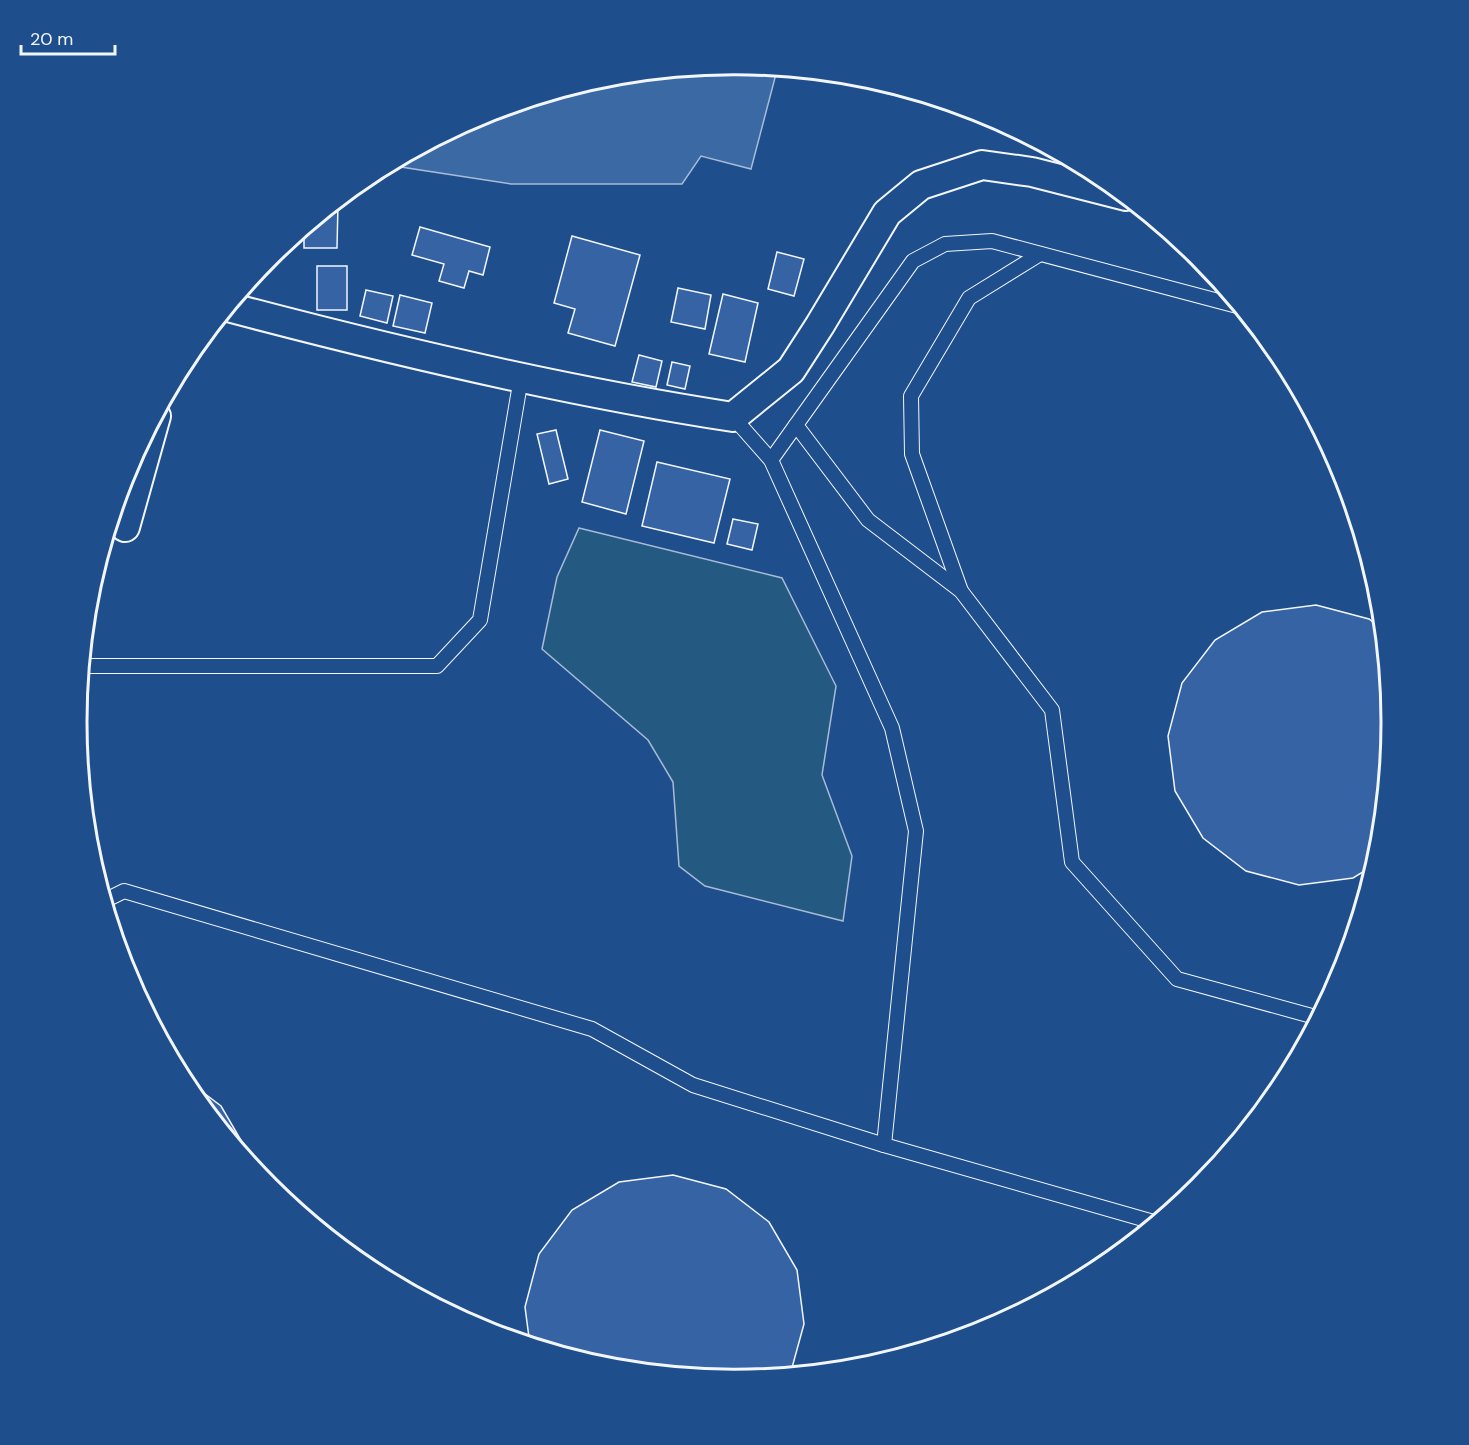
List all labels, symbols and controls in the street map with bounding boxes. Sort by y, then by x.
scale bar [21,18,116,56]
text: 20 m [30,27,73,51]

